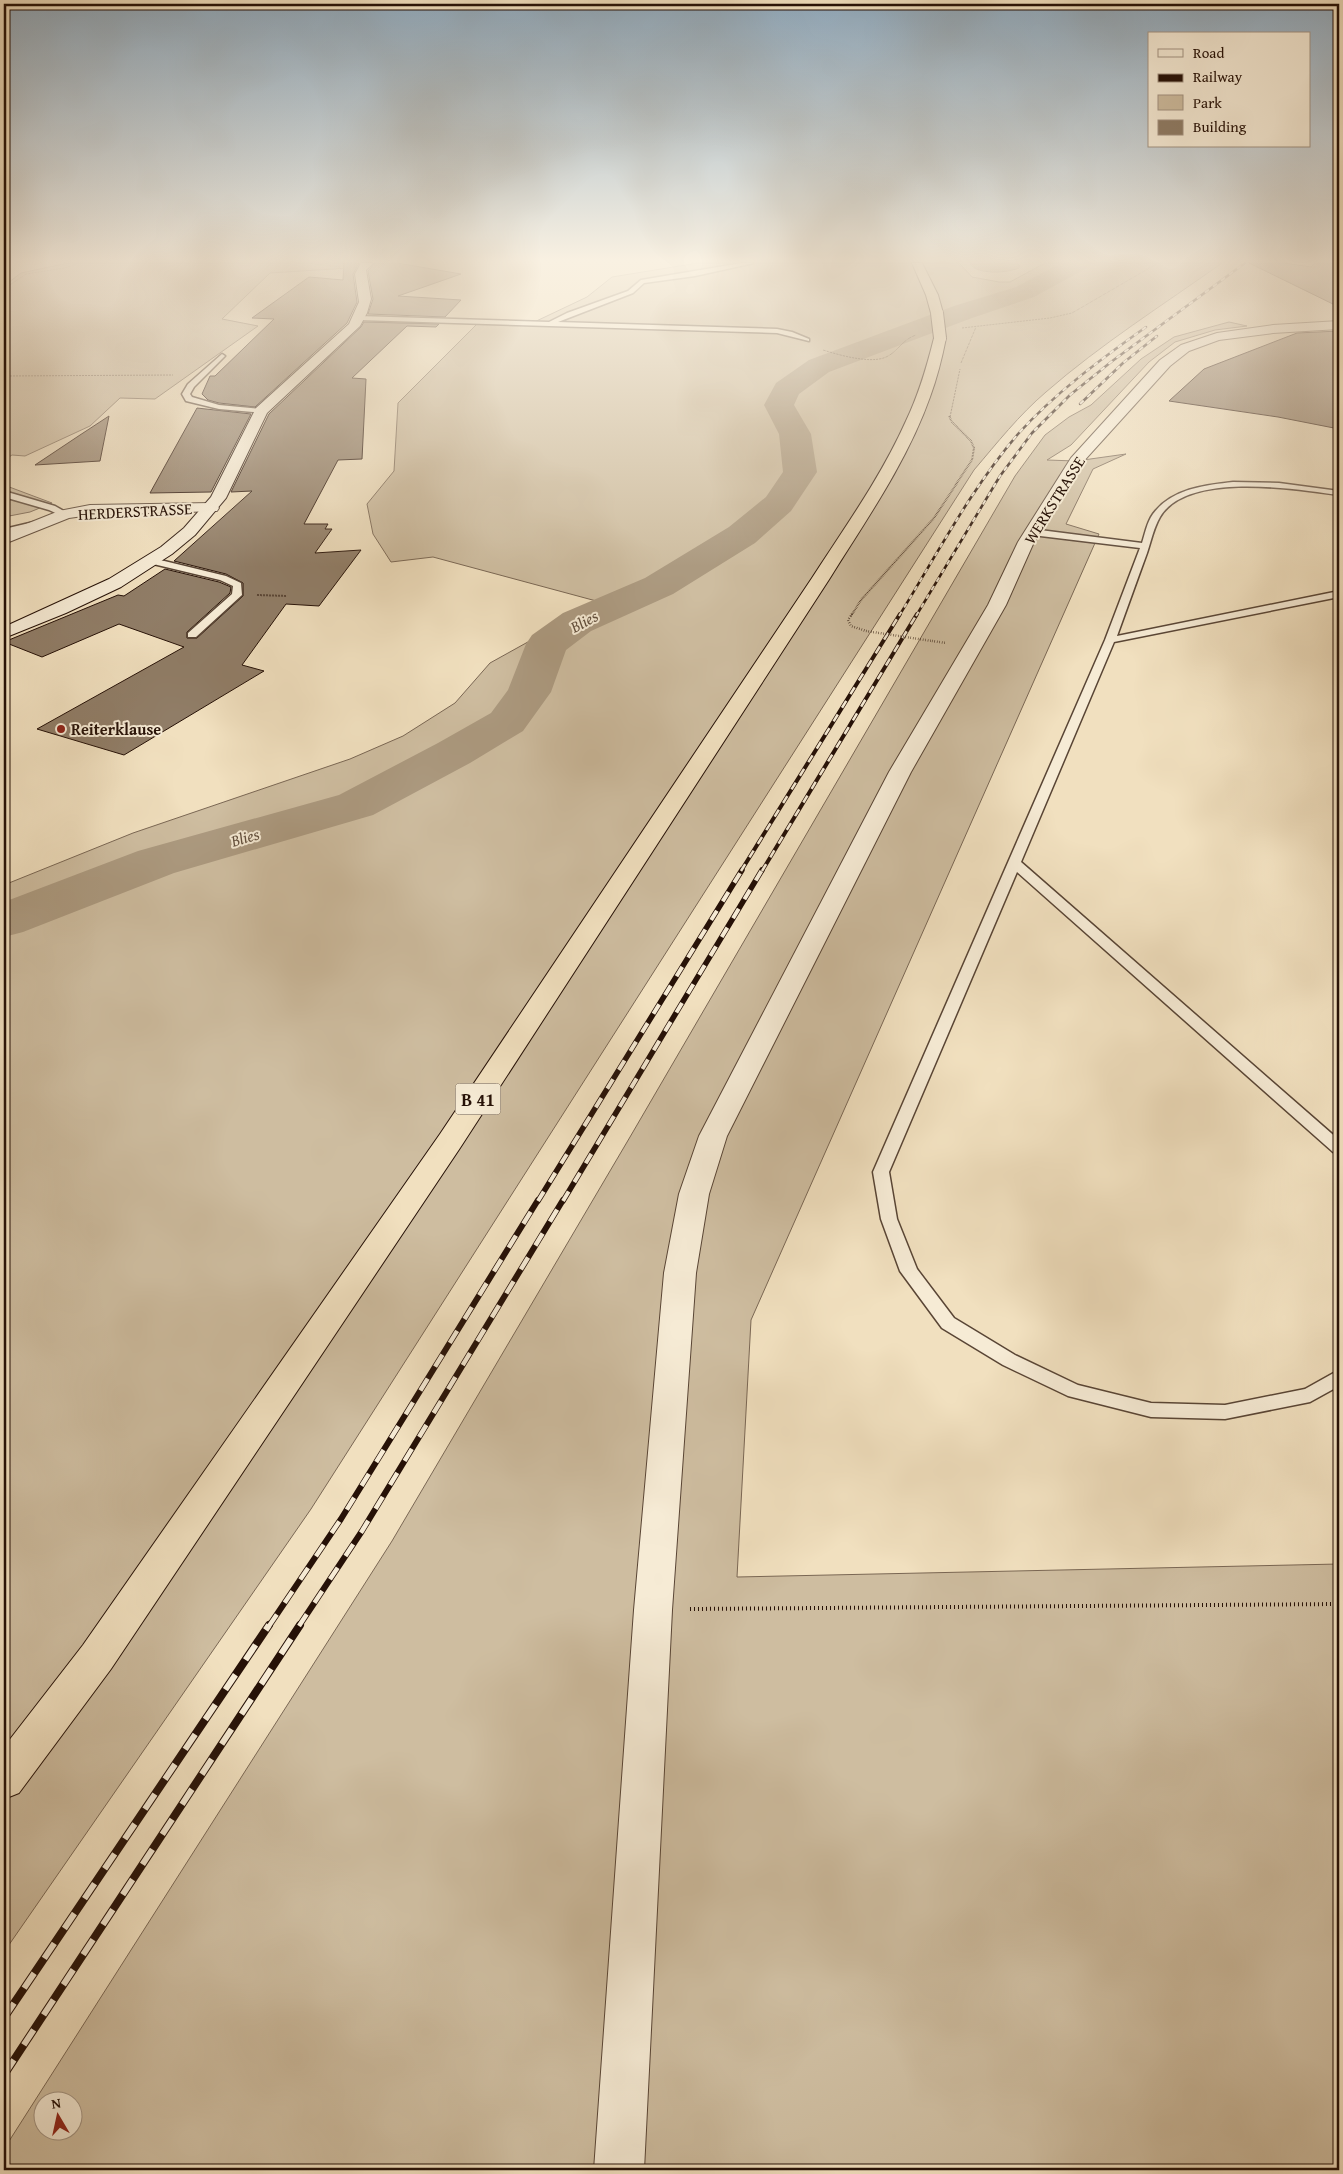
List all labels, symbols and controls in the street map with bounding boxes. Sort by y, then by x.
legend [1148,32,1310,148]
text: Road [1193,42,1224,63]
text: Railway [1193,66,1243,87]
text: Park [1193,92,1222,113]
text: Building [1193,116,1247,137]
street label: WERKSTRASSE [1017,451,1091,549]
street label: HERDERSTRASSE [77,496,193,526]
water label: Blies [565,604,602,639]
place label: Reiterklause [71,717,161,741]
marker: Reiterklause [55,723,67,735]
water label: Blies [227,821,262,853]
road number: B 41 [456,1084,500,1114]
north arrow [32,2092,82,2142]
text: N [50,2092,63,2114]

